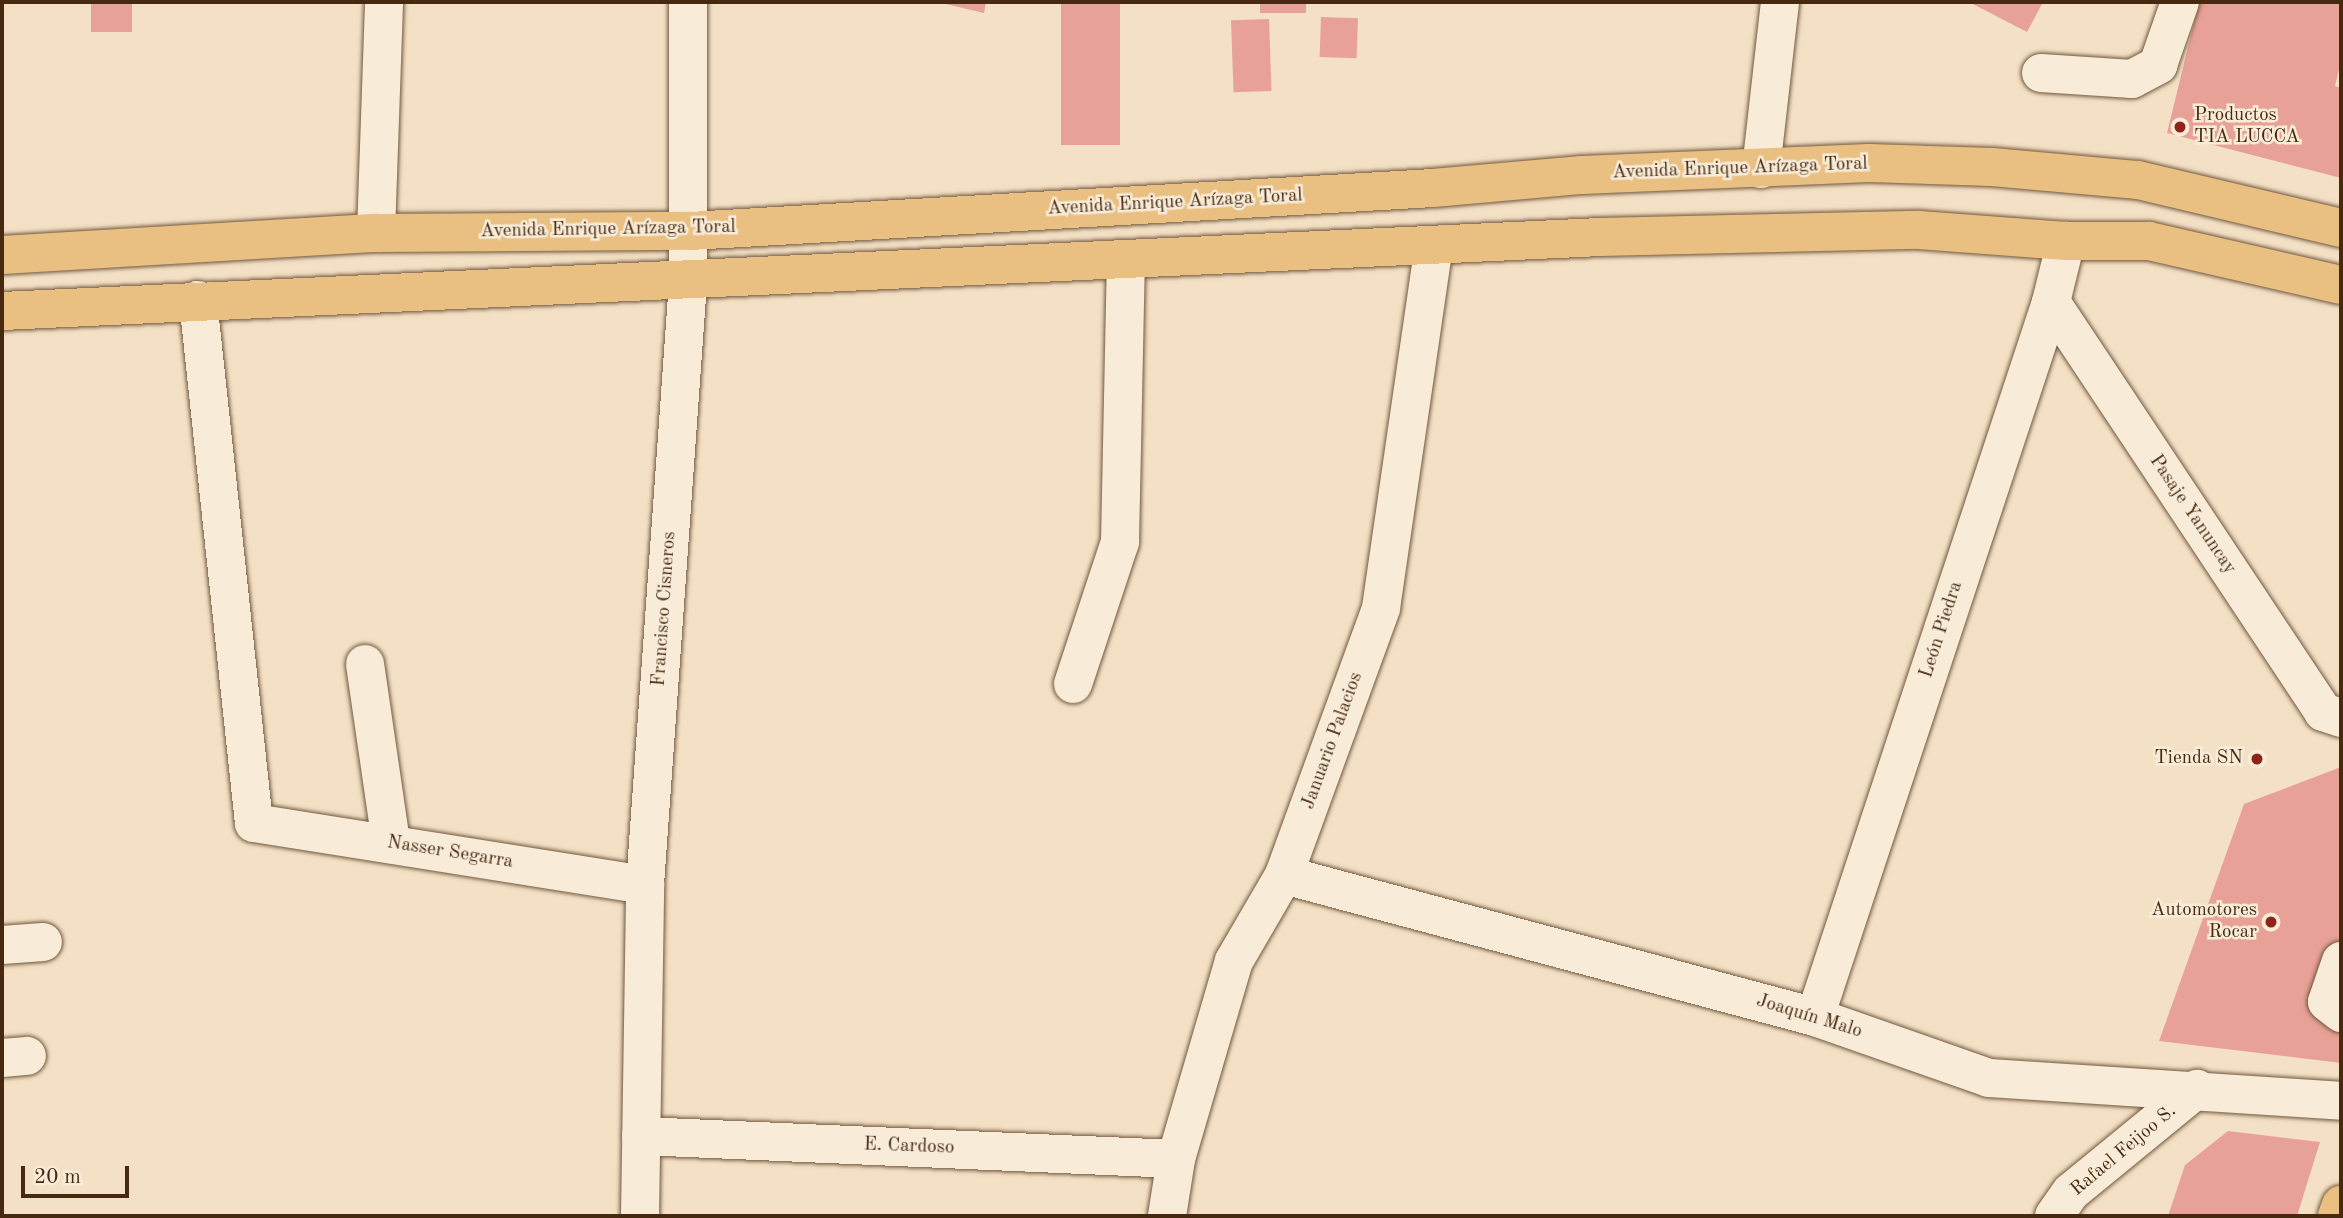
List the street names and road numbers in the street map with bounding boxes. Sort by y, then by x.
street label: Avenida Enrique Arízaga Toral [1612,153,1868,185]
street label: Avenida Enrique Arízaga Toral [1047,185,1303,221]
street label: Avenida Enrique Arízaga Toral [480,216,736,244]
street label: Pasaje Yanuncay [2144,451,2240,579]
street label: Francisco Cisneros [648,531,682,687]
street label: León Piedra [1916,579,1968,681]
street label: Januario Palacios [1298,669,1368,813]
street label: Nasser Segarra [385,832,515,874]
street label: Joaquín Malo [1753,990,1865,1044]
street label: Rafael Feijoo S. [2067,1100,2181,1202]
street label: E. Cardoso [863,1134,955,1160]

